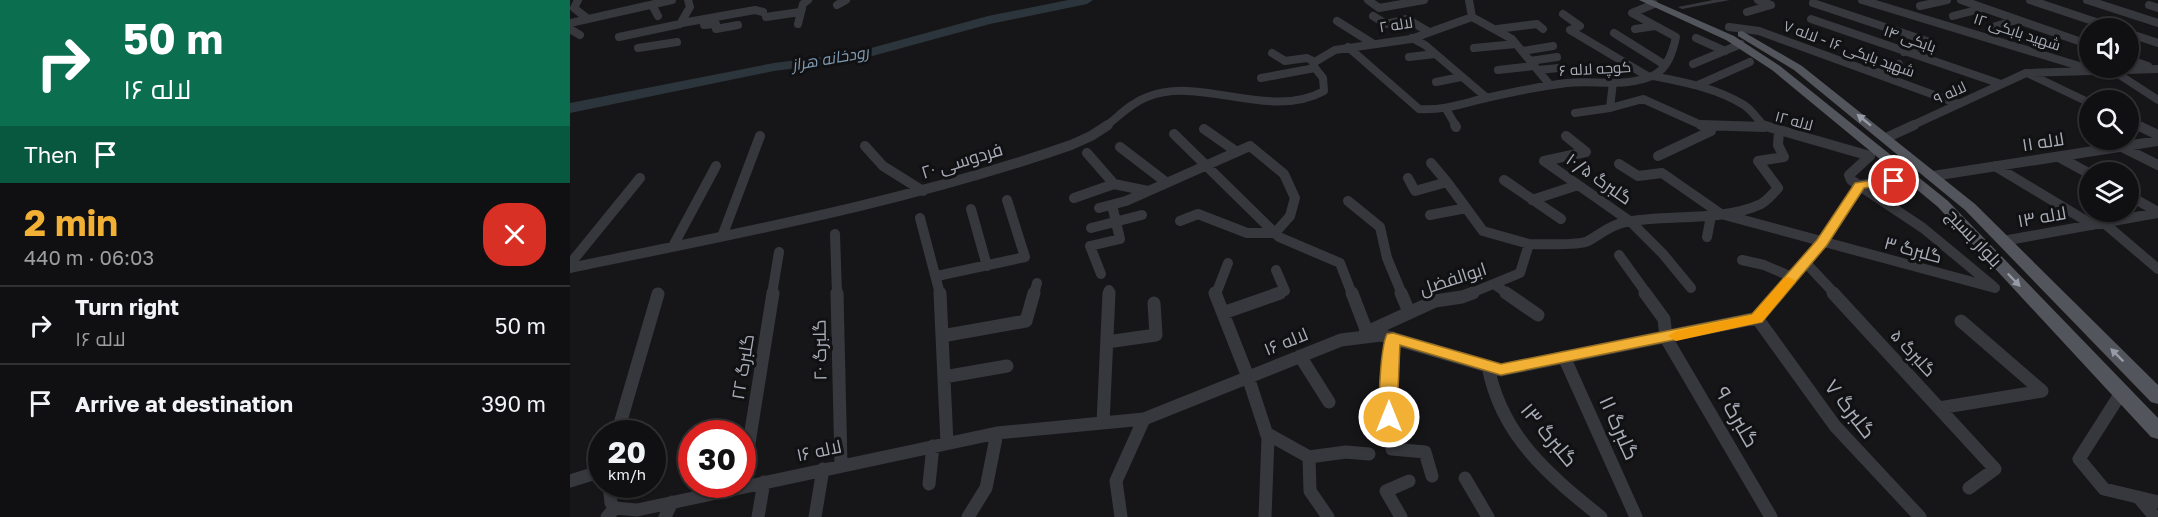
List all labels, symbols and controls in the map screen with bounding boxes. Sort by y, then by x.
street label: شهید بابکی ۱۲ [1971,9,2063,55]
street label: لاله ۲ [1378,12,1414,36]
text: 50 m [123,13,223,63]
street label: شهید بابکی ۱۶ - لاله ۷ [1781,16,1917,82]
map controls [2079,18,2139,222]
button: sound [2079,18,2139,78]
street label: بابکی ۱۴ [1881,21,1939,57]
icon: right [24,24,102,102]
water label: رودخانه هراز [788,41,872,75]
street label: کوچه لاله ۶ [1558,57,1632,81]
text: لاله ۱۶ [123,73,191,105]
street label: لاله ۹ [1930,77,1969,107]
button: search [2079,90,2139,150]
street label: لاله ۱۲ [1773,106,1815,134]
one-way arrow [1856,114,1872,127]
street label: لاله ۱۱ [2020,127,2066,155]
street label: فردوسی ۲۰ [918,137,1005,184]
icon: arrive [89,138,122,171]
text: Then [24,141,77,168]
street label: گلبرگ ۱۰/۵ [1562,148,1637,210]
pin [1868,155,1919,206]
button: layers [2079,162,2139,222]
icon: arrive [1877,164,1910,197]
text: 2 min [24,201,118,244]
street label: لاله ۱۳ [2016,201,2068,231]
button: close [483,203,546,266]
street label: بلوار بسیج [1941,204,2007,272]
street label: گلبرگ ۳ [1882,231,1945,268]
text: 440 m · 06:03 [24,245,154,269]
street label: ابوالفضل [1416,257,1489,300]
one-way arrow [2006,273,2020,287]
text: Turn right [75,293,179,320]
icon: right [24,309,57,342]
text: 50 m [495,312,546,339]
street label: گلبرگ ۲۰ [807,319,832,381]
street label: لاله ۱۶ [1260,322,1311,360]
street label: گلبرگ ۵ [1886,324,1941,381]
text: لاله ۱۶ [75,326,126,350]
street label: گلبرگ ۲۲ [726,333,759,401]
one-way arrow [2110,349,2124,363]
street label: گلبرگ ۷ [1820,374,1882,443]
street label: گلبرگ ۹ [1710,382,1766,451]
position arrow [1357,385,1421,449]
icon: arrive [24,387,57,420]
text: Arrive at destination [75,390,293,417]
text: 390 m [481,390,546,417]
street label: گلبرگ ۱۱ [1594,391,1646,464]
street label: گلبرگ ۱۳ [1516,397,1584,472]
speed limit sign: 30 [678,420,756,498]
text: 20 [608,434,646,470]
street label: لاله ۱۶ [794,435,843,466]
text: km/h [608,465,646,483]

